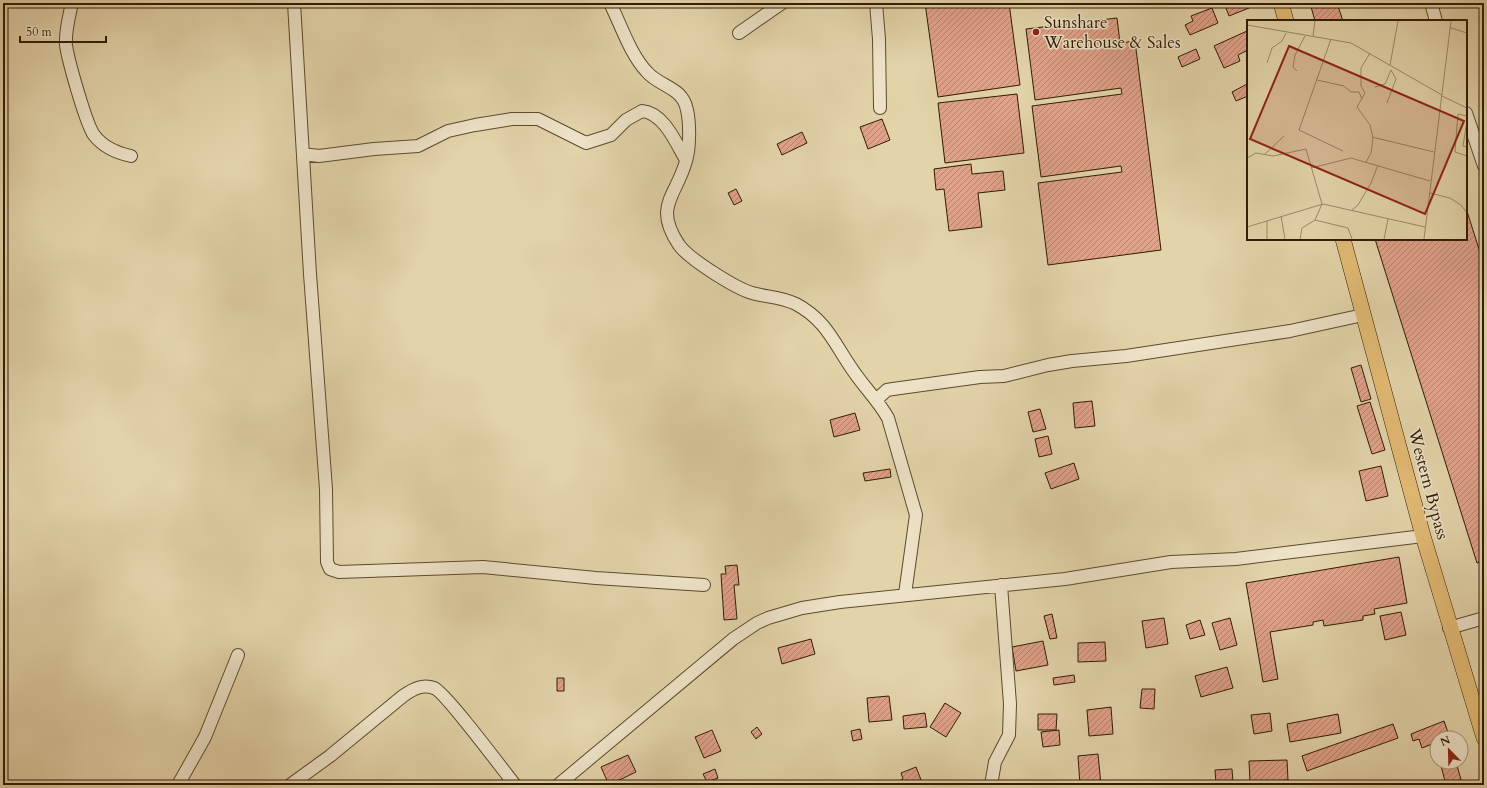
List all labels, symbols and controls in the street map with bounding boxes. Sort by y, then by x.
place label: Sunshare Warehouse & Sales [1043,11,1181,54]
scale bar [20,18,106,44]
inset map [1247,20,1467,240]
text: 50 m [26,24,53,40]
marker: Sunshare Warehouse & Sales [1031,27,1041,37]
street label: Western Bypass [1402,425,1454,542]
north arrow [1429,730,1469,770]
text: N [1438,732,1453,750]

